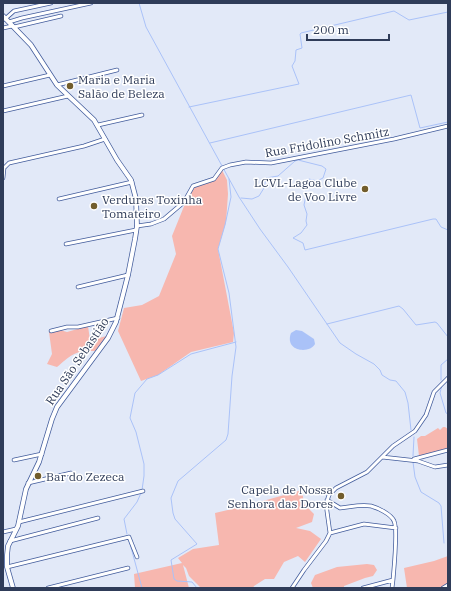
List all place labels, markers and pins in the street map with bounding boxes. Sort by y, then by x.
place label: Maria e Maria Salão de Beleza [78,72,165,101]
marker: Maria e Maria Salão de Beleza [65,81,75,91]
place label: LCVL-Lagoa Clube de Voo Livre [254,175,357,204]
marker: LCVL-Lagoa Clube de Voo Livre [360,184,370,194]
place label: Verduras Toxinha Tomateiro [102,192,203,221]
marker: Verduras Toxinha Tomateiro [89,201,99,211]
place label: Bar do Zezeca [46,469,125,484]
marker: Bar do Zezeca [33,471,43,481]
place label: Capela de Nossa Senhora das Dores [228,482,333,511]
marker: Capela de Nossa Senhora das Dores [336,491,346,501]

